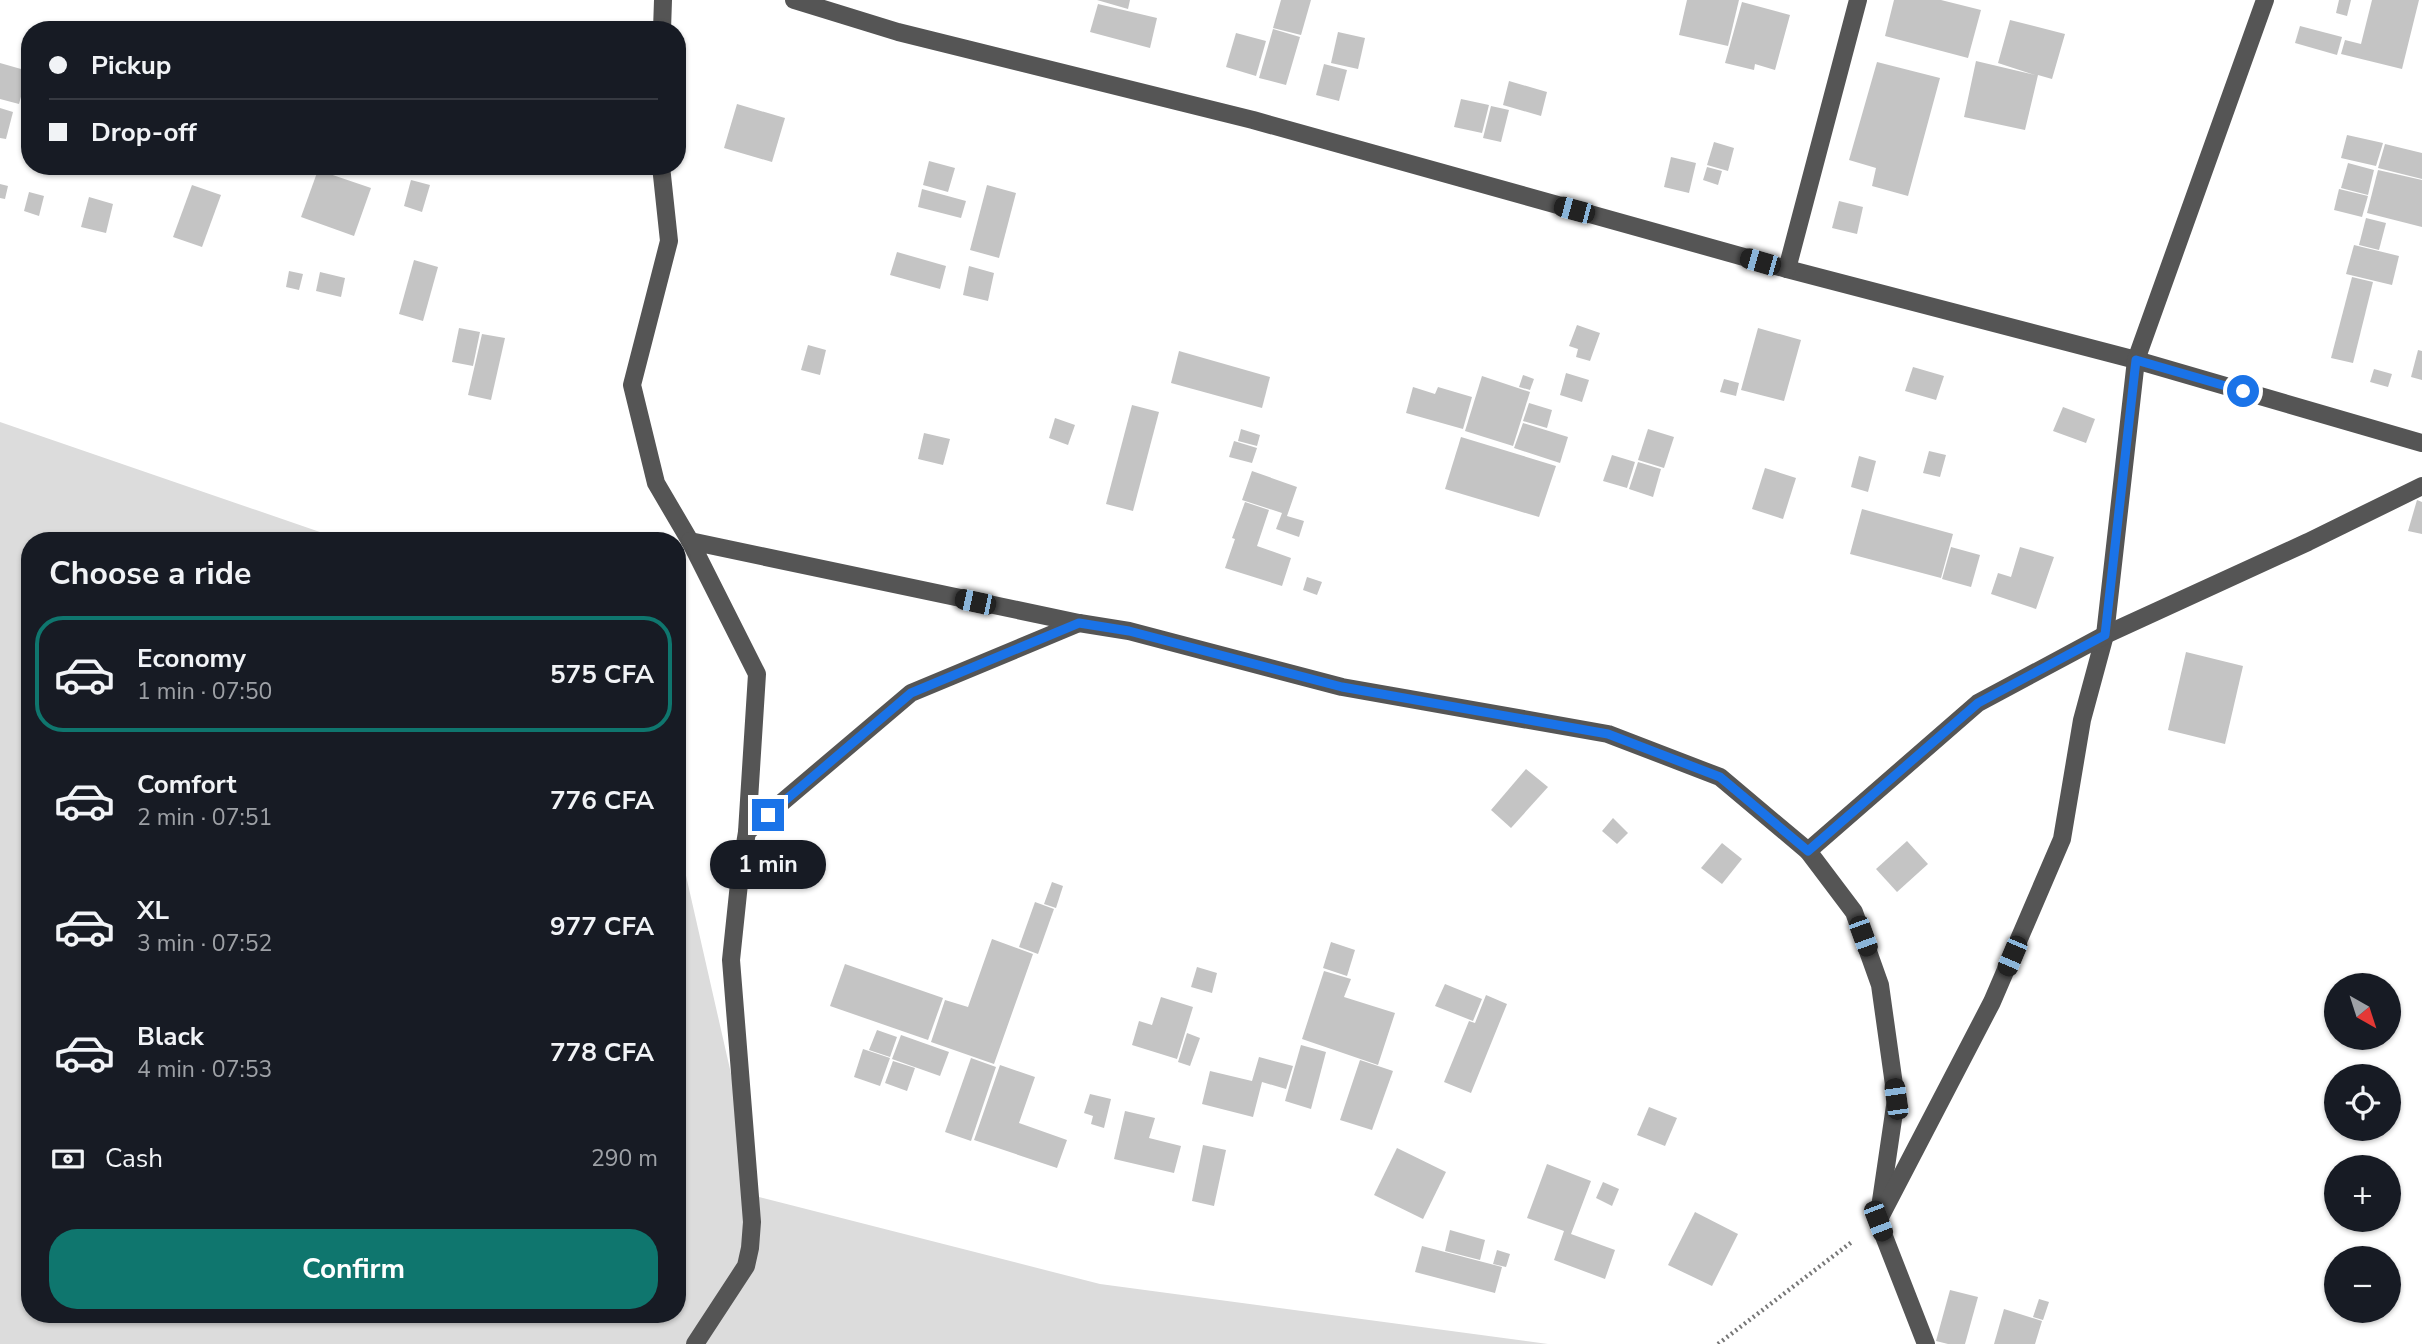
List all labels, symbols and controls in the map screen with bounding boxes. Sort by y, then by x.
text: Pickup [91,48,171,83]
text: Drop-off [91,115,197,150]
car [1551,194,1598,226]
car [1737,246,1784,278]
route start [2227,375,2259,407]
text: Choose a ride [49,552,251,595]
car [953,587,998,617]
text: Economy [137,641,246,676]
icon: car [53,643,116,706]
text: 575 CFA [550,657,654,692]
text: 1 min · 07:50 [137,676,272,707]
text: Comfort [137,767,237,802]
icon: car [53,769,116,832]
text: 776 CFA [550,783,654,818]
route end [752,799,784,831]
text: 2 min · 07:51 [137,802,272,833]
callout: 1 min [710,840,826,888]
text: 1 min [738,849,798,880]
text: XL [137,893,169,928]
icon: car [53,895,116,958]
text: 977 CFA [550,909,654,944]
car [1846,913,1881,959]
text: 3 min · 07:52 [137,928,272,959]
car [1995,933,2030,979]
north arrow [2324,973,2401,1050]
map controls [2324,973,2401,1323]
text: Black [137,1019,204,1054]
icon: car [53,1021,116,1084]
text: 778 CFA [550,1035,654,1070]
text: 4 min · 07:53 [137,1054,272,1085]
button: locate [2324,1064,2401,1141]
car [1883,1077,1910,1121]
icon: cash [49,1140,87,1178]
text: Cash [105,1141,163,1176]
text: 290 m [591,1143,658,1174]
button: + [2324,1155,2401,1232]
car [1861,1198,1896,1244]
button: Confirm [49,1229,658,1309]
button: − [2324,1246,2401,1323]

